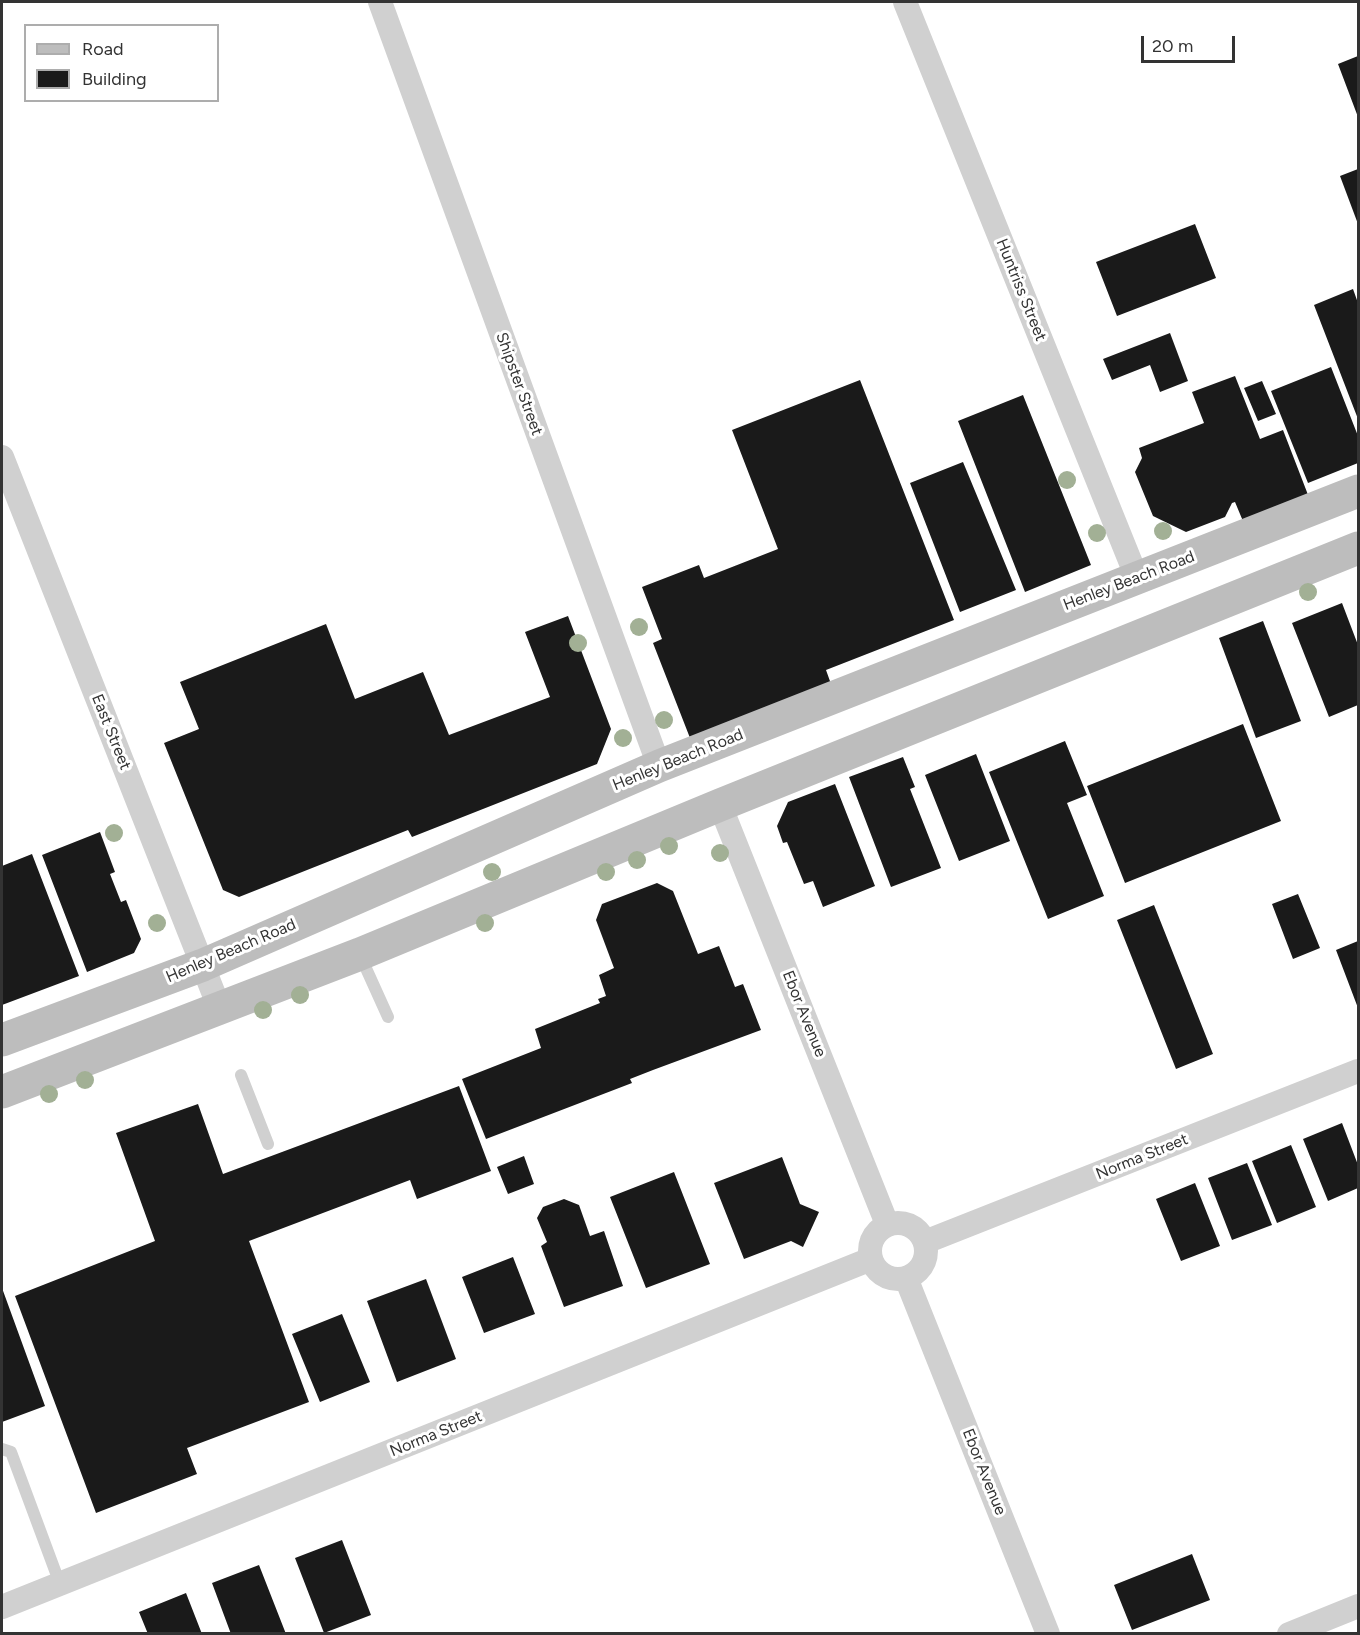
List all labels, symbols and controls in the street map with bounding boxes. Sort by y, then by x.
legend [24,24,219,102]
scale bar [1144,24,1238,62]
text: 20 m [1152,35,1193,57]
text: Road [82,38,123,60]
text: Building [82,68,147,90]
street label: Huntriss Street [992,236,1050,344]
street label: Shipster Street [491,330,547,438]
street label: Henley Beach Road [1061,547,1197,615]
street label: East Street [87,691,135,773]
street label: Henley Beach Road [610,725,746,795]
street label: Henley Beach Road [163,915,299,987]
street label: Ebor Avenue [778,968,830,1060]
street label: Norma Street [1093,1130,1191,1184]
street label: Norma Street [387,1407,485,1461]
street label: Ebor Avenue [958,1426,1010,1518]

